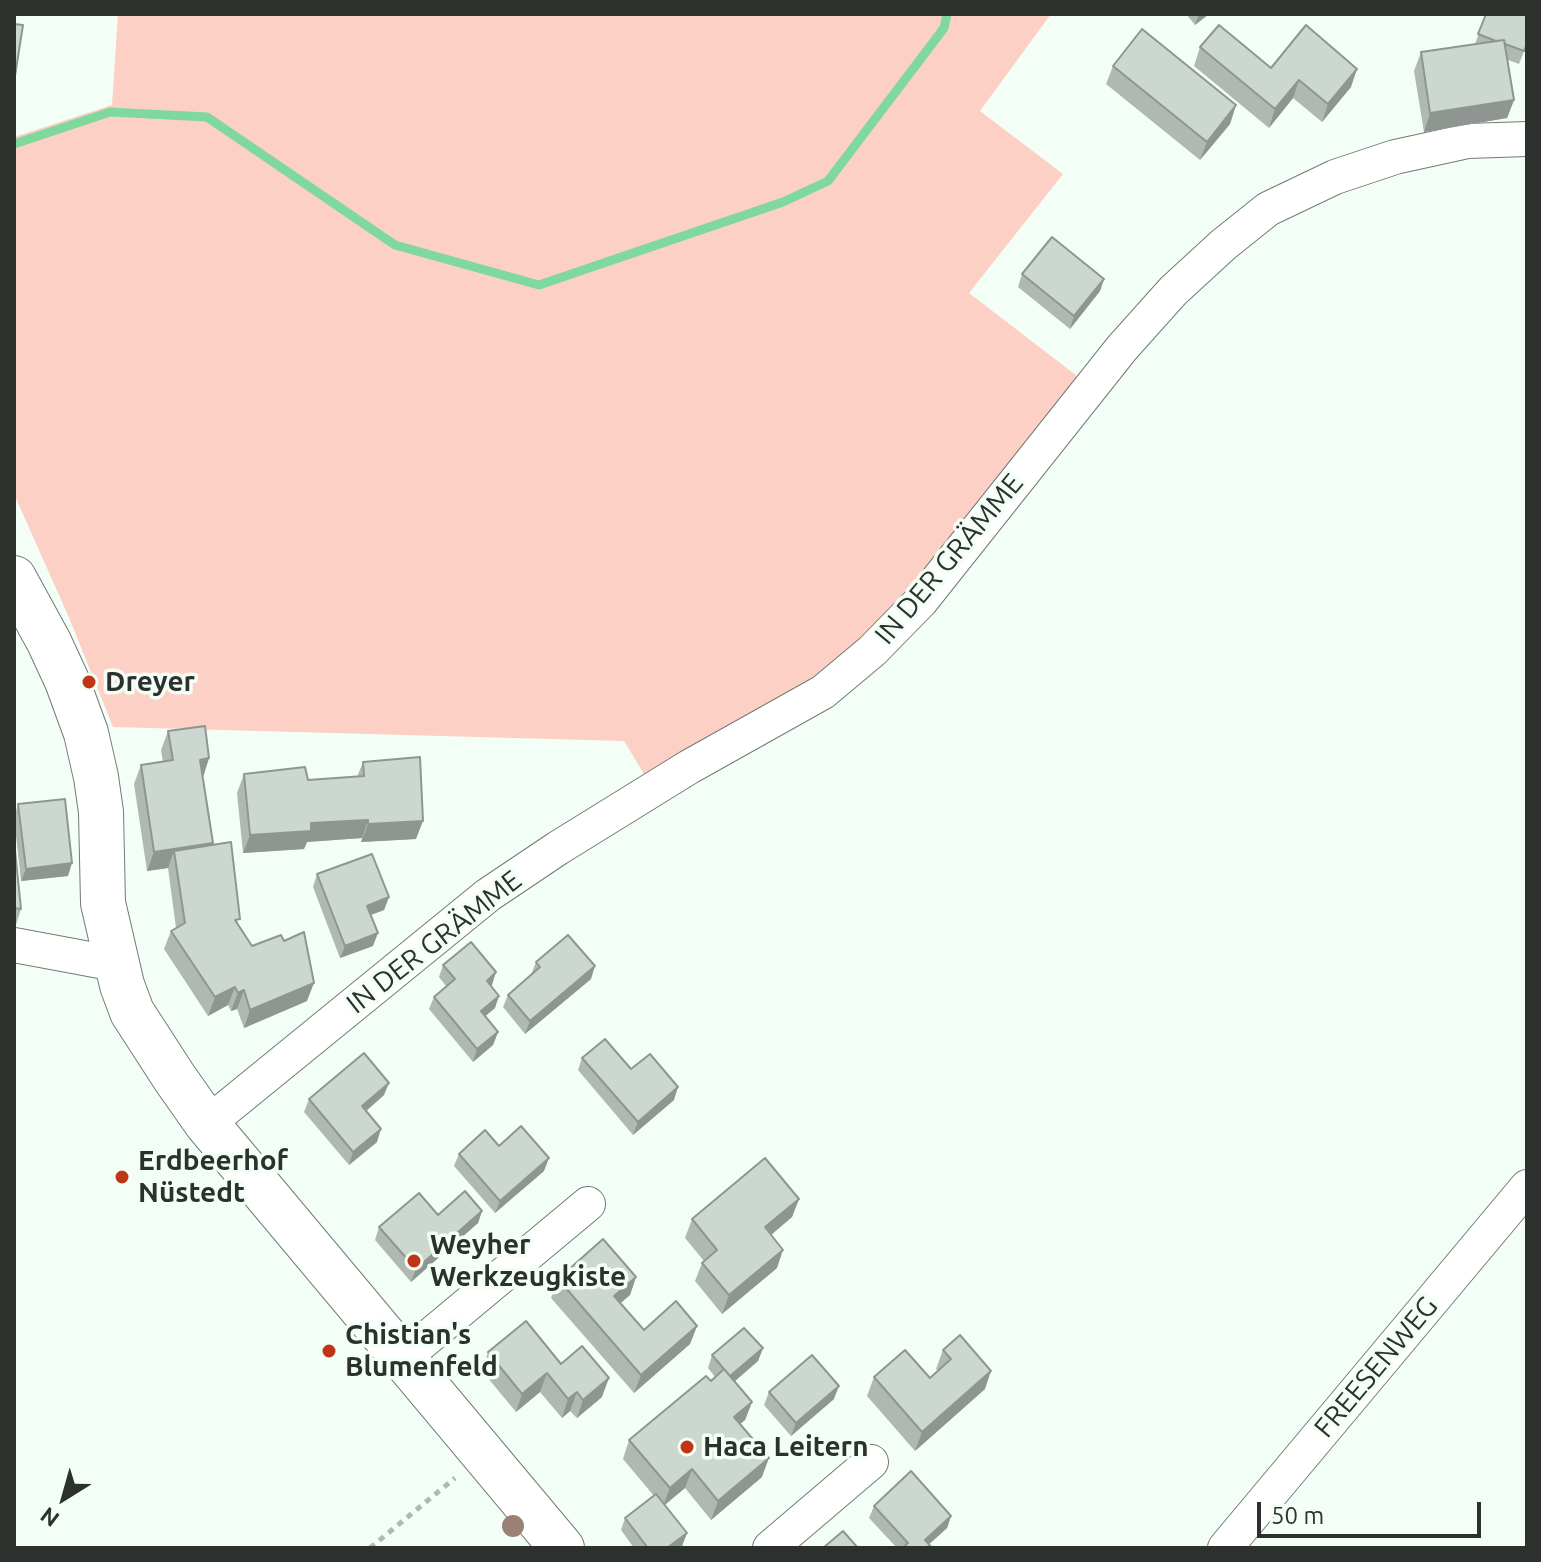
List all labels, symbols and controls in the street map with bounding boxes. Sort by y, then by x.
street label: IN DER GRÄMME [868,467,1030,651]
place label: Dreyer [105,665,195,699]
marker: Dreyer [80,673,98,691]
street label: IN DER GRÄMME [340,863,528,1021]
place label: Erdbeerhof Nüstedt [138,1144,288,1210]
marker: Erdbeerhof Nüstedt [113,1168,131,1186]
place label: Weyher Werkzeugkiste [430,1228,626,1294]
marker: Weyher Werkzeugkiste [405,1252,423,1270]
street label: FREESENWEG [1307,1290,1445,1444]
place label: Chistian's Blumenfeld [345,1318,498,1384]
marker: Chistian's Blumenfeld [320,1342,338,1360]
place label: Haca Leitern [703,1430,869,1464]
marker: Haca Leitern [678,1438,696,1456]
north arrow [24,1458,104,1538]
scale bar [1261,1486,1485,1536]
text: 50 m [1271,1502,1324,1529]
text: N [35,1503,63,1532]

